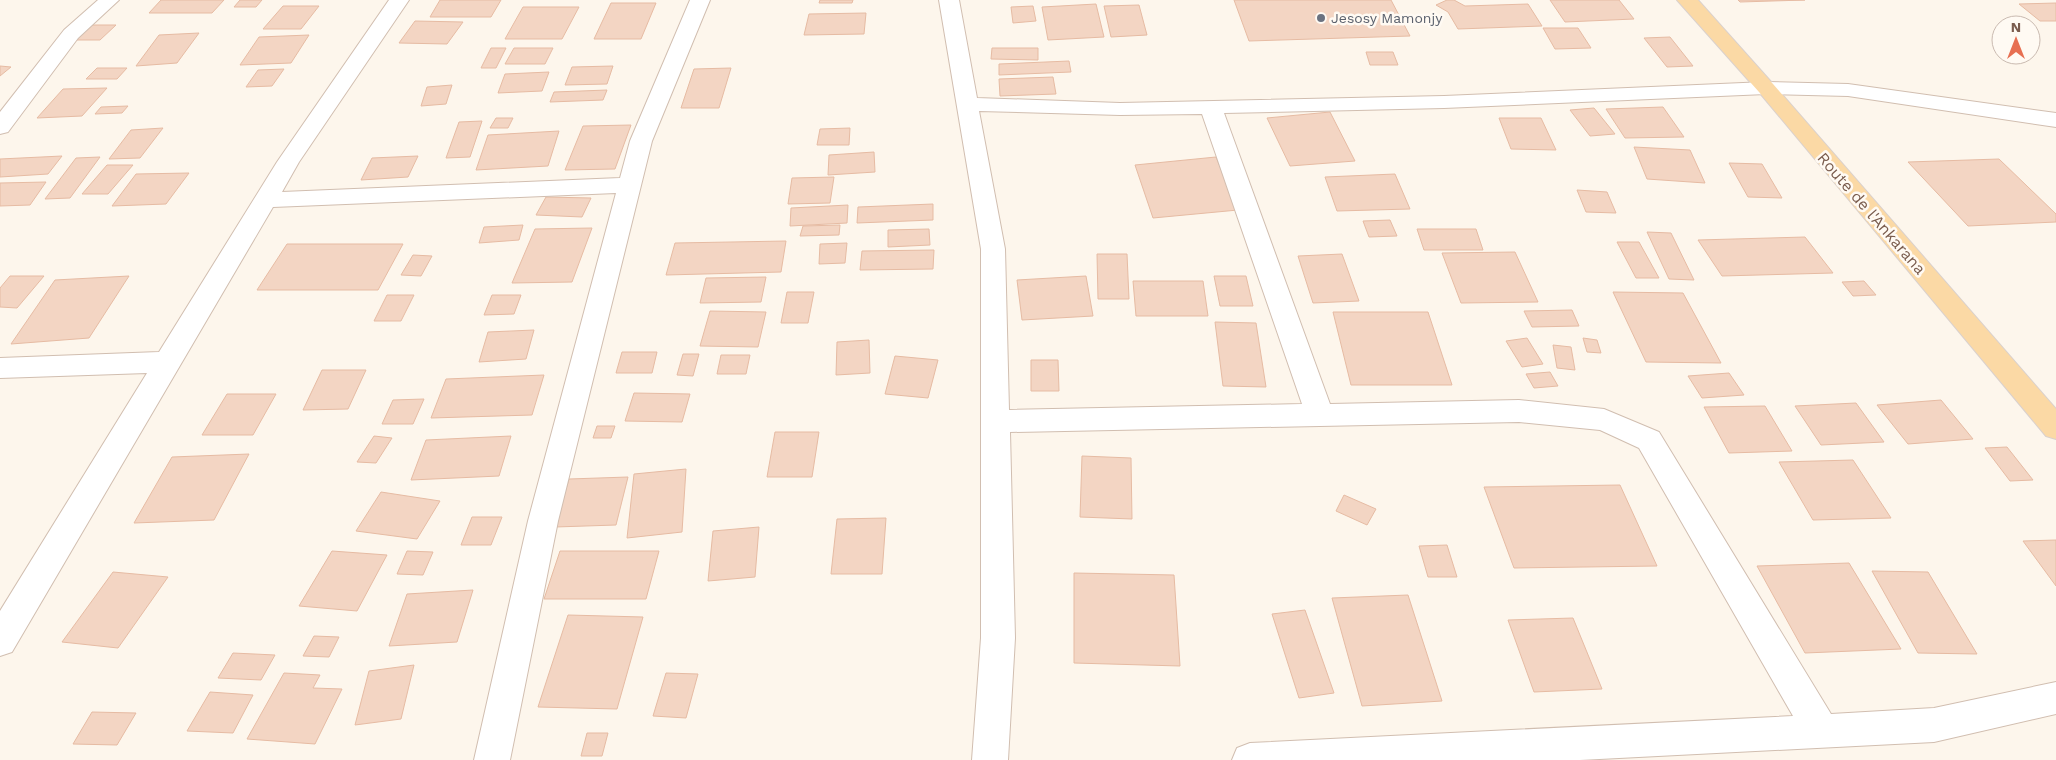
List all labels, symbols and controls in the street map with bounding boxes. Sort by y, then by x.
place label: Jesosy Mamonjy [1331,10,1443,26]
marker: Jesosy Mamonjy [1315,12,1327,24]
north arrow [1991,15,2041,65]
text: N [2011,19,2021,35]
street label: Route de l'Ankarana [1813,148,1930,278]

